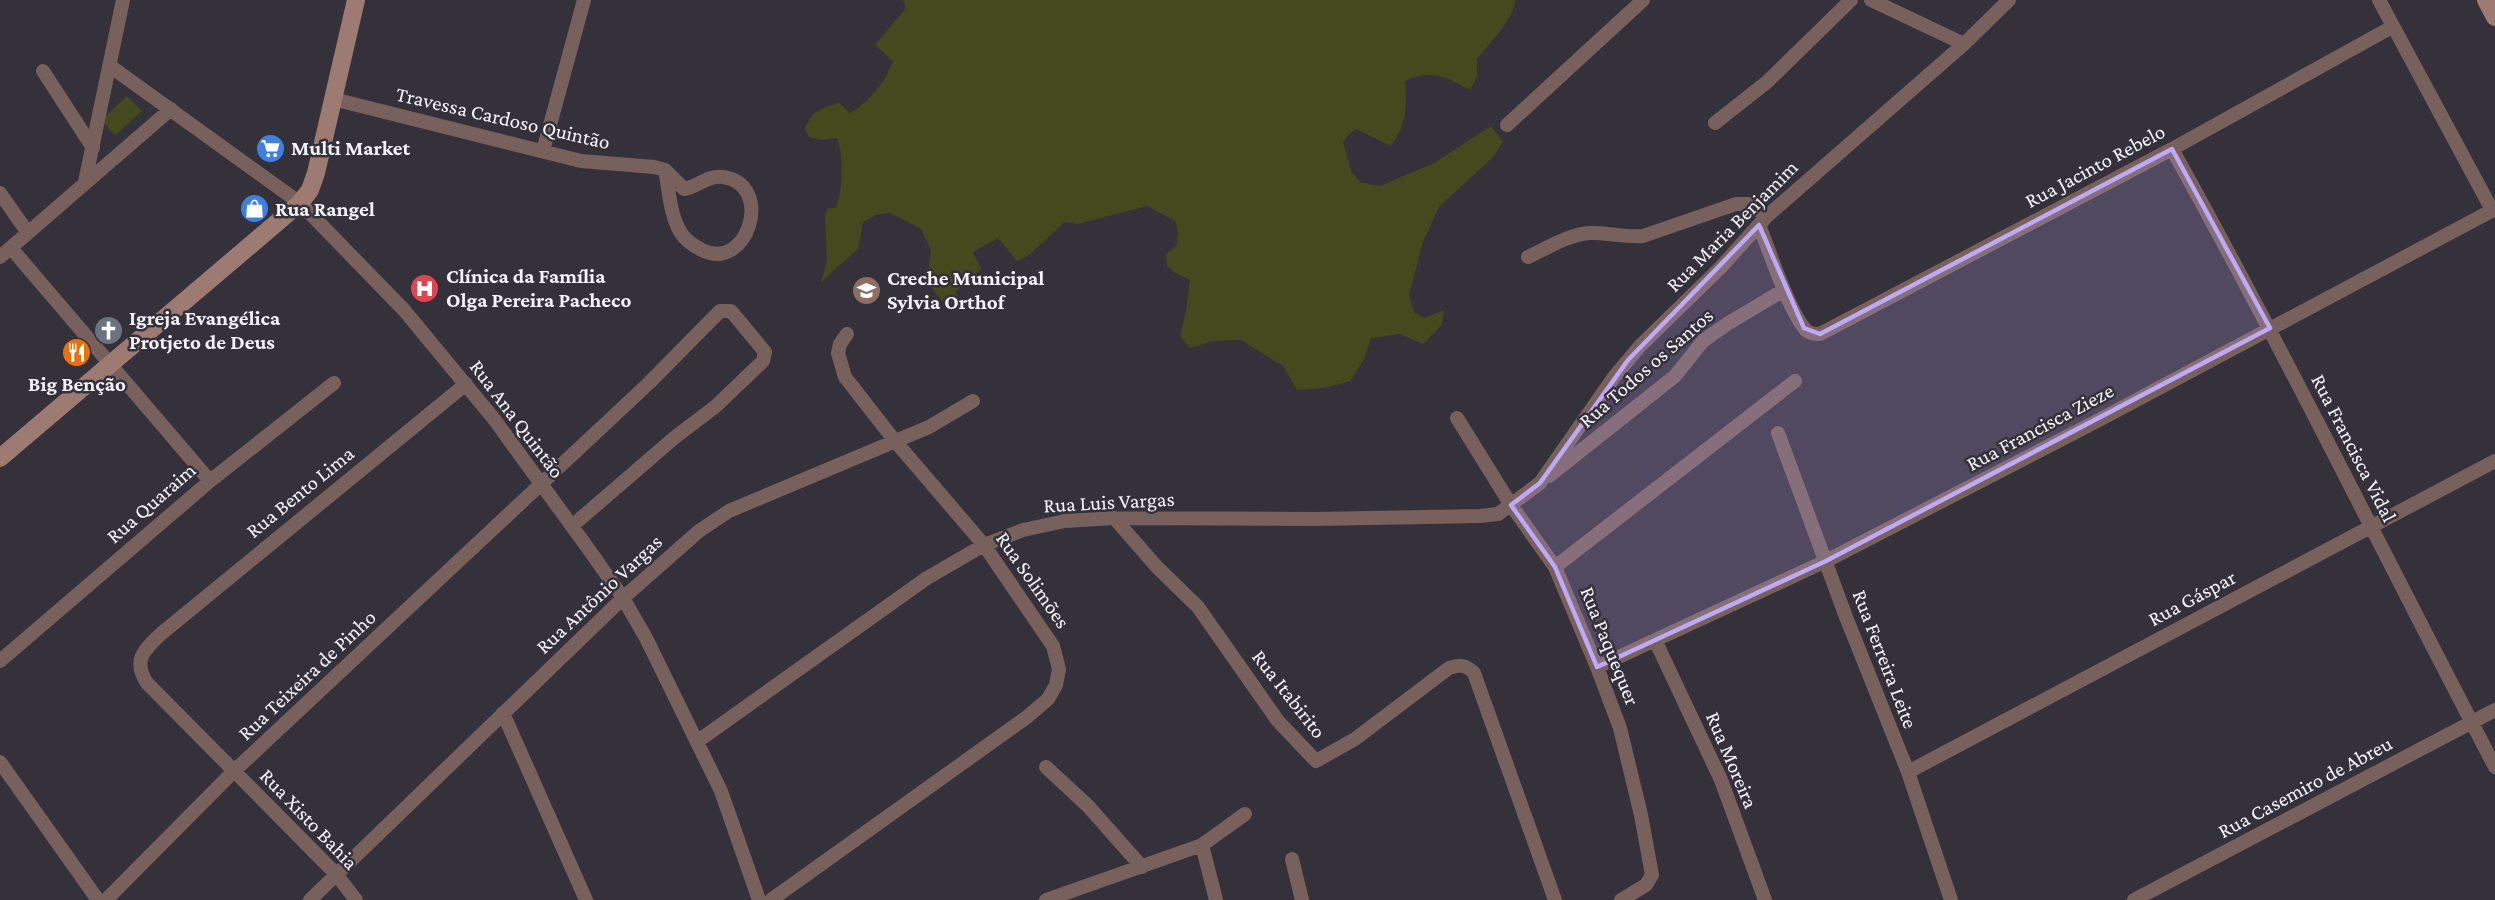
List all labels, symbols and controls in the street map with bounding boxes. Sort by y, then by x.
street label: Travessa Cardoso Quintão [394,82,612,154]
street label: Rua Jacinto Rebelo [2021,119,2169,213]
supermarket icon: Multi Market [254,132,286,164]
place label: Multi Market [291,136,411,160]
street label: Rua Maria Benjamim [1661,155,1803,297]
shop icon: Rua Rangel [238,193,270,225]
place label: Rua Rangel [275,197,375,221]
place label: Clínica da Família Olga Pereira Pacheco [446,264,631,312]
place label: Creche Municipal Sylvia Orthof [887,266,1044,314]
hospital icon: Clínica da Família Olga Pereira Pacheco [409,272,441,304]
school or university icon: Creche Municipal Sylvia Orthof [850,274,882,306]
street label: Rua Todos os Santos [1574,303,1718,433]
place label: Igreja Evangélica Protjeto de Deus [129,306,281,354]
church icon: Igreja Evangélica Protjeto de Deus [92,314,124,346]
restaurant icon: Big Benção [61,337,93,369]
street label: Rua Ana Quintão [465,355,569,483]
street label: Rua Francisca Vidal [2306,370,2402,526]
place label: Big Benção [28,372,126,396]
street label: Rua Francisca Zieze [1962,378,2118,476]
street label: Rua Bento Lima [241,441,359,543]
street label: Rua Quaraim [102,458,201,548]
street label: Rua Luis Vargas [1043,487,1175,517]
street label: Rua Solimões [991,527,1075,633]
street label: Rua Antônio Vargas [531,529,667,659]
street label: Rua Gáspar [2144,565,2240,631]
street label: Rua Paquequer [1575,583,1645,709]
street label: Rua Ferreira Leite [1848,586,1922,732]
street label: Rua Teixeira de Pinho [233,605,381,745]
street label: Rua Itabirito [1247,645,1331,743]
street label: Rua Moreira [1701,708,1763,812]
street label: Rua Casemiro de Abreu [2214,731,2396,843]
street label: Rua Xisto Bahia [255,764,363,875]

